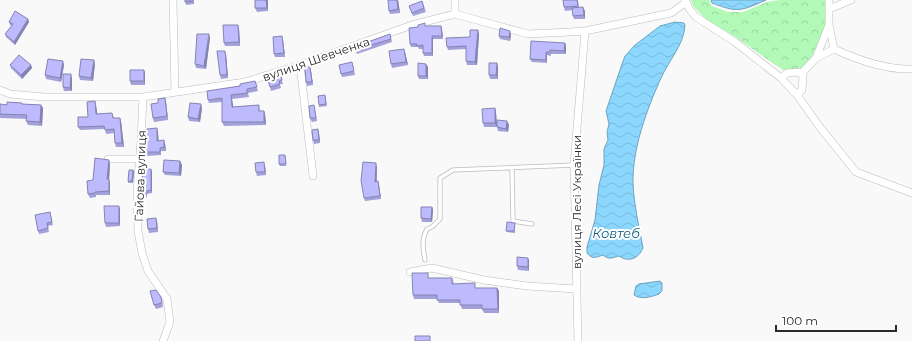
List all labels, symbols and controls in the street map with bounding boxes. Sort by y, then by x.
street label: вулиця Шевченка [260,34,372,84]
street label: Гайова вулиця [131,130,149,222]
street label: вулиця Лесі Українки [569,135,584,269]
water label: Ковтеб [592,225,640,241]
scale bar [776,307,896,333]
text: 100 m [782,313,818,328]

